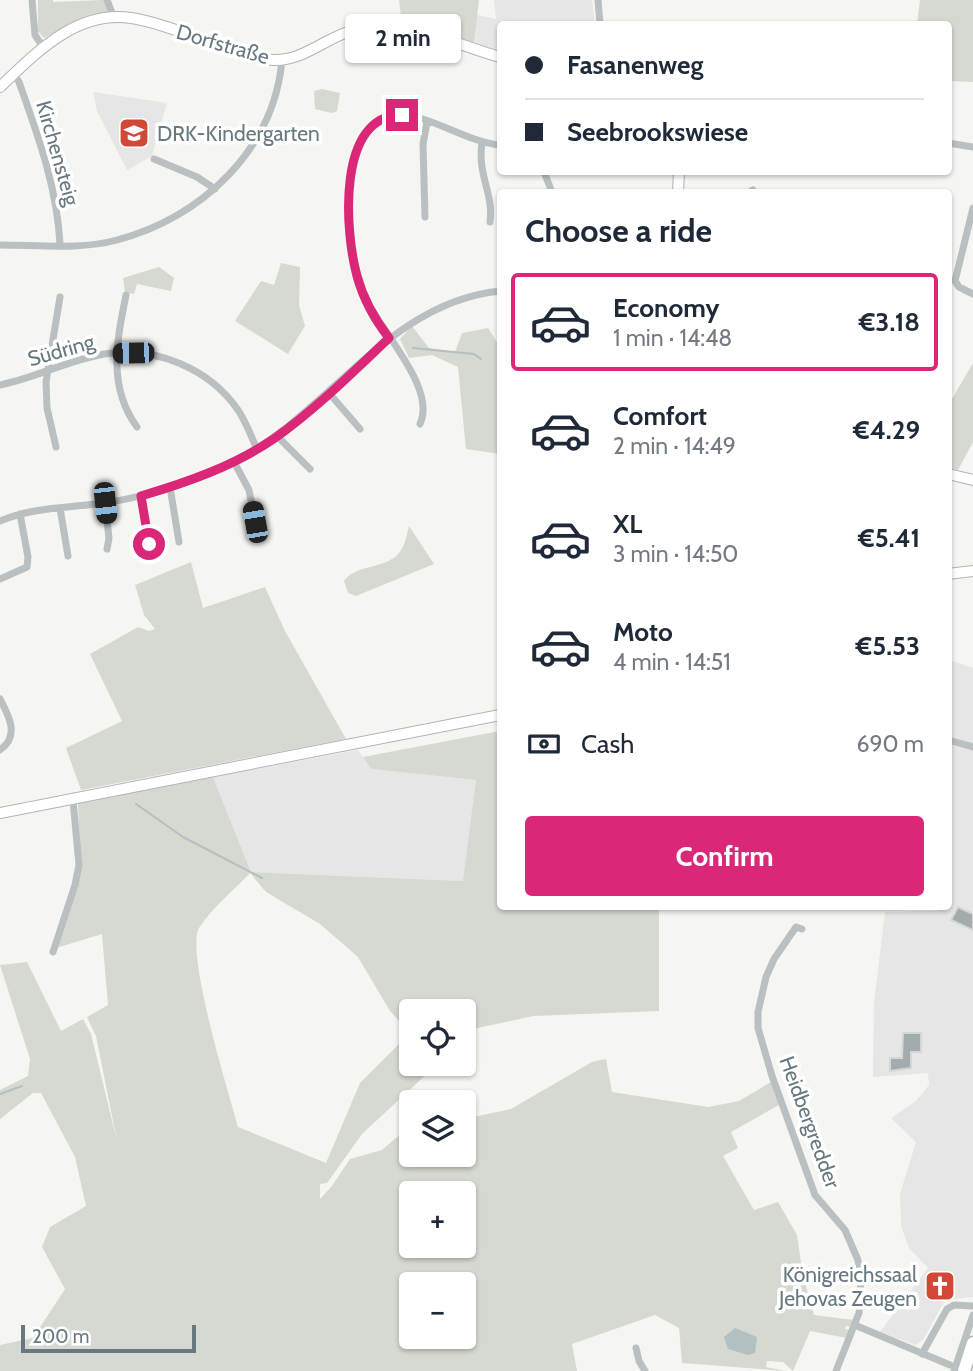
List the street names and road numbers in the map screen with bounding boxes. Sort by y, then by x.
street label: Dorfstraße [174,19,273,69]
street label: Kirchensteig [31,98,85,209]
street label: Südring [25,328,98,371]
street label: Heidbergredder [775,1053,846,1192]

